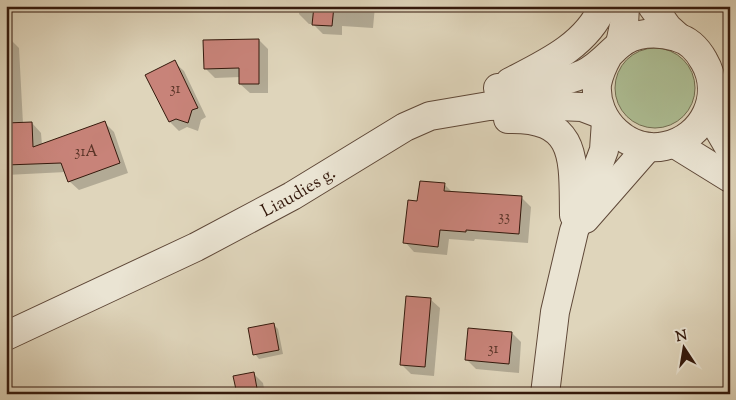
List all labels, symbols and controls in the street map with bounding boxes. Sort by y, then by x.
house number: 31 [169,79,181,100]
house number: 31A [74,142,98,163]
street label: Liaudies g. [257,161,341,225]
house number: 33 [498,207,510,228]
north arrow [658,322,708,372]
text: N [674,326,689,348]
house number: 31 [487,339,499,360]

